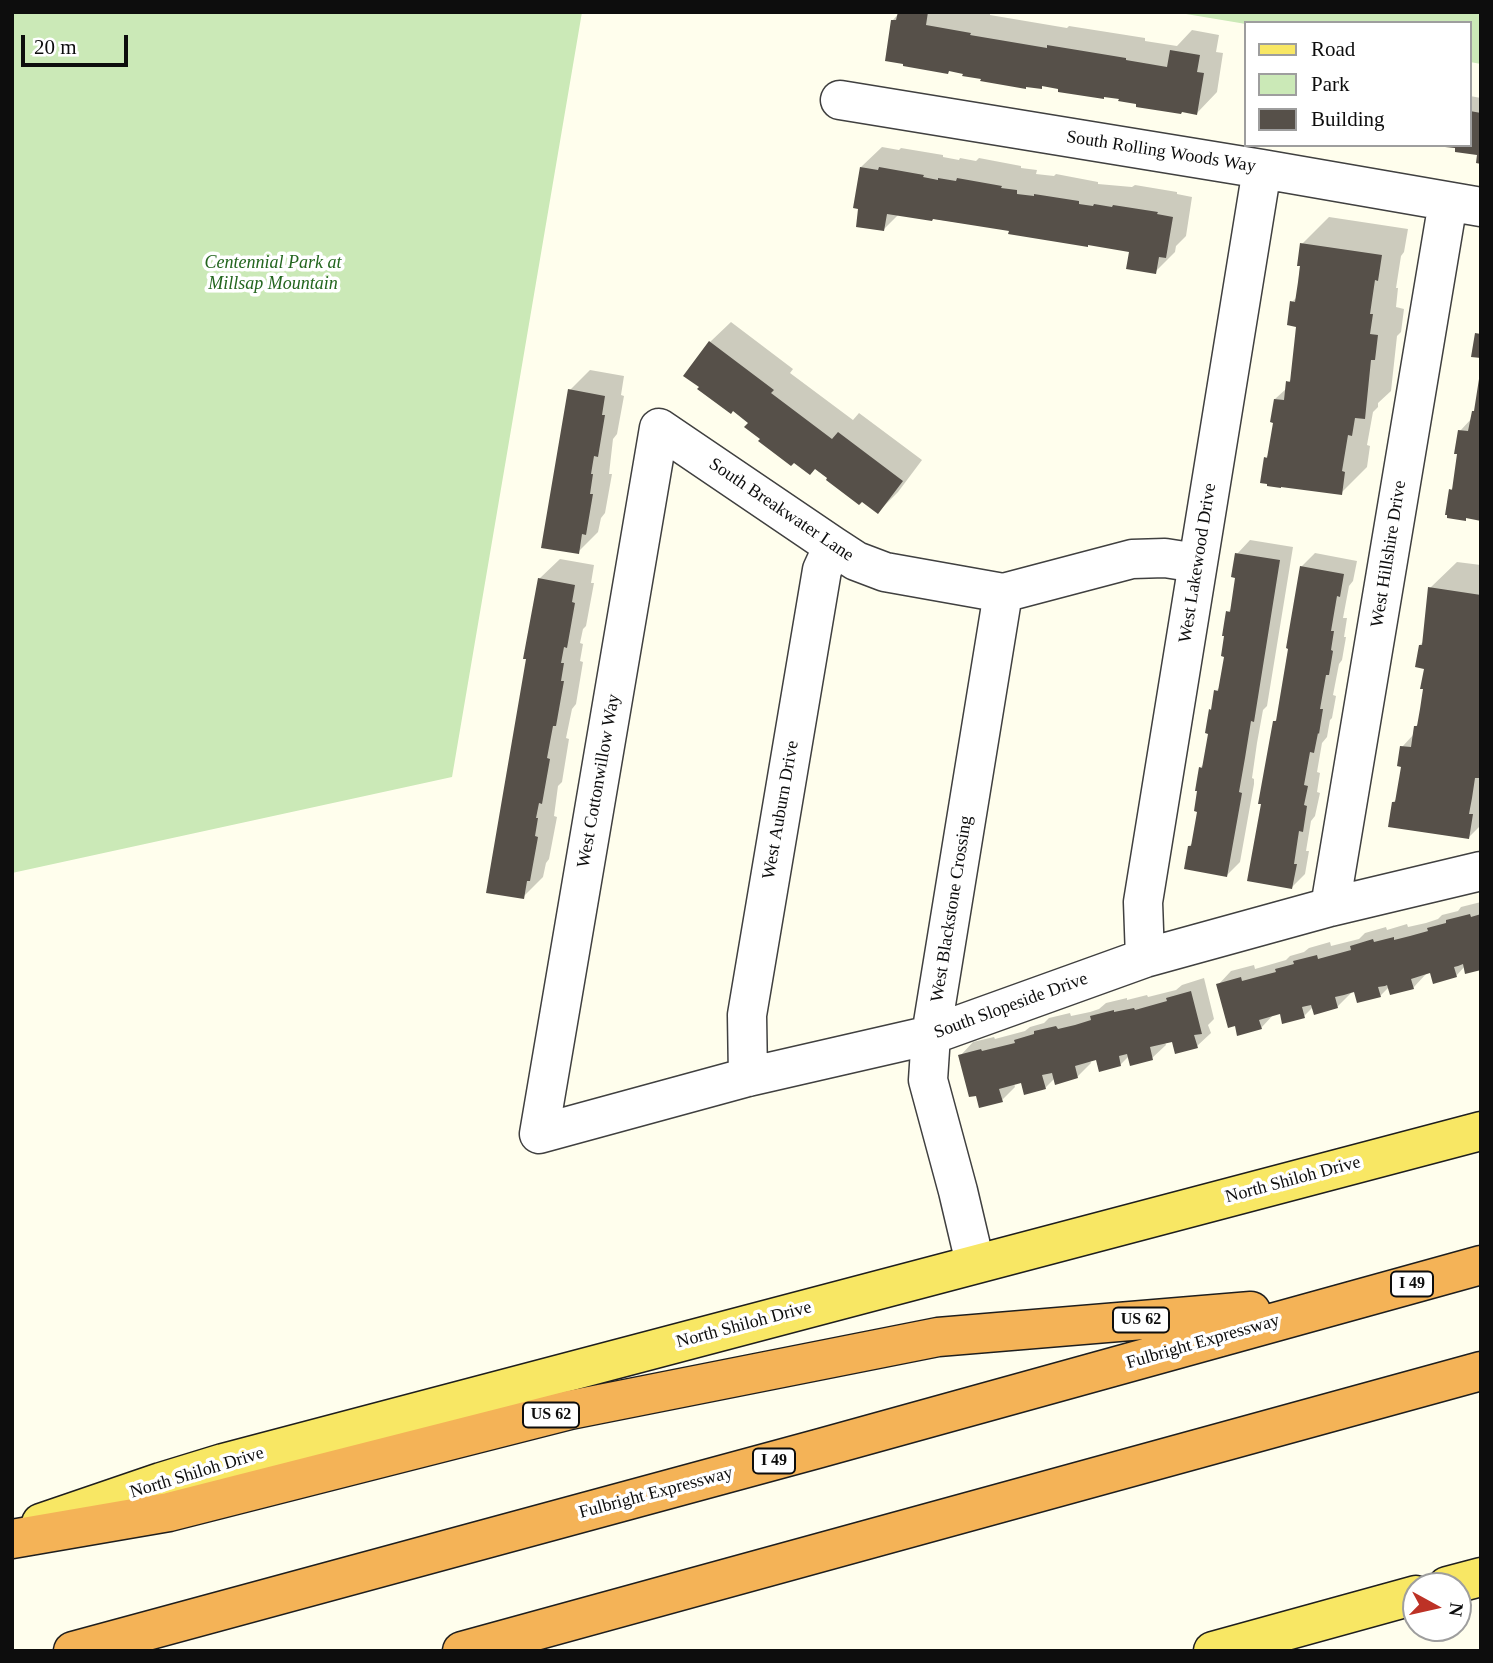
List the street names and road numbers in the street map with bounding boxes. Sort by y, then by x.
street label: South Rolling Woods Way [1065,126,1257,178]
street label: South Breakwater Lane [705,454,857,566]
street label: West Hillshire Drive [1367,479,1411,629]
street label: West Lakewood Drive [1175,482,1221,644]
street label: West Cottonwillow Way [573,692,625,870]
street label: West Auburn Drive [758,739,804,881]
street label: West Blackstone Crossing [927,814,977,1004]
street label: South Slopeside Drive [931,968,1091,1044]
street label: North Shiloh Drive [1223,1152,1363,1208]
road number: I 49 [1391,1272,1433,1296]
street label: North Shiloh Drive [674,1297,814,1353]
road number: US 62 [1113,1308,1169,1332]
street label: Fulbright Expressway [1124,1310,1282,1374]
road number: US 62 [523,1402,579,1428]
street label: North Shiloh Drive [127,1442,267,1504]
road number: I 49 [753,1448,795,1474]
street label: Fulbright Expressway [577,1462,735,1524]

